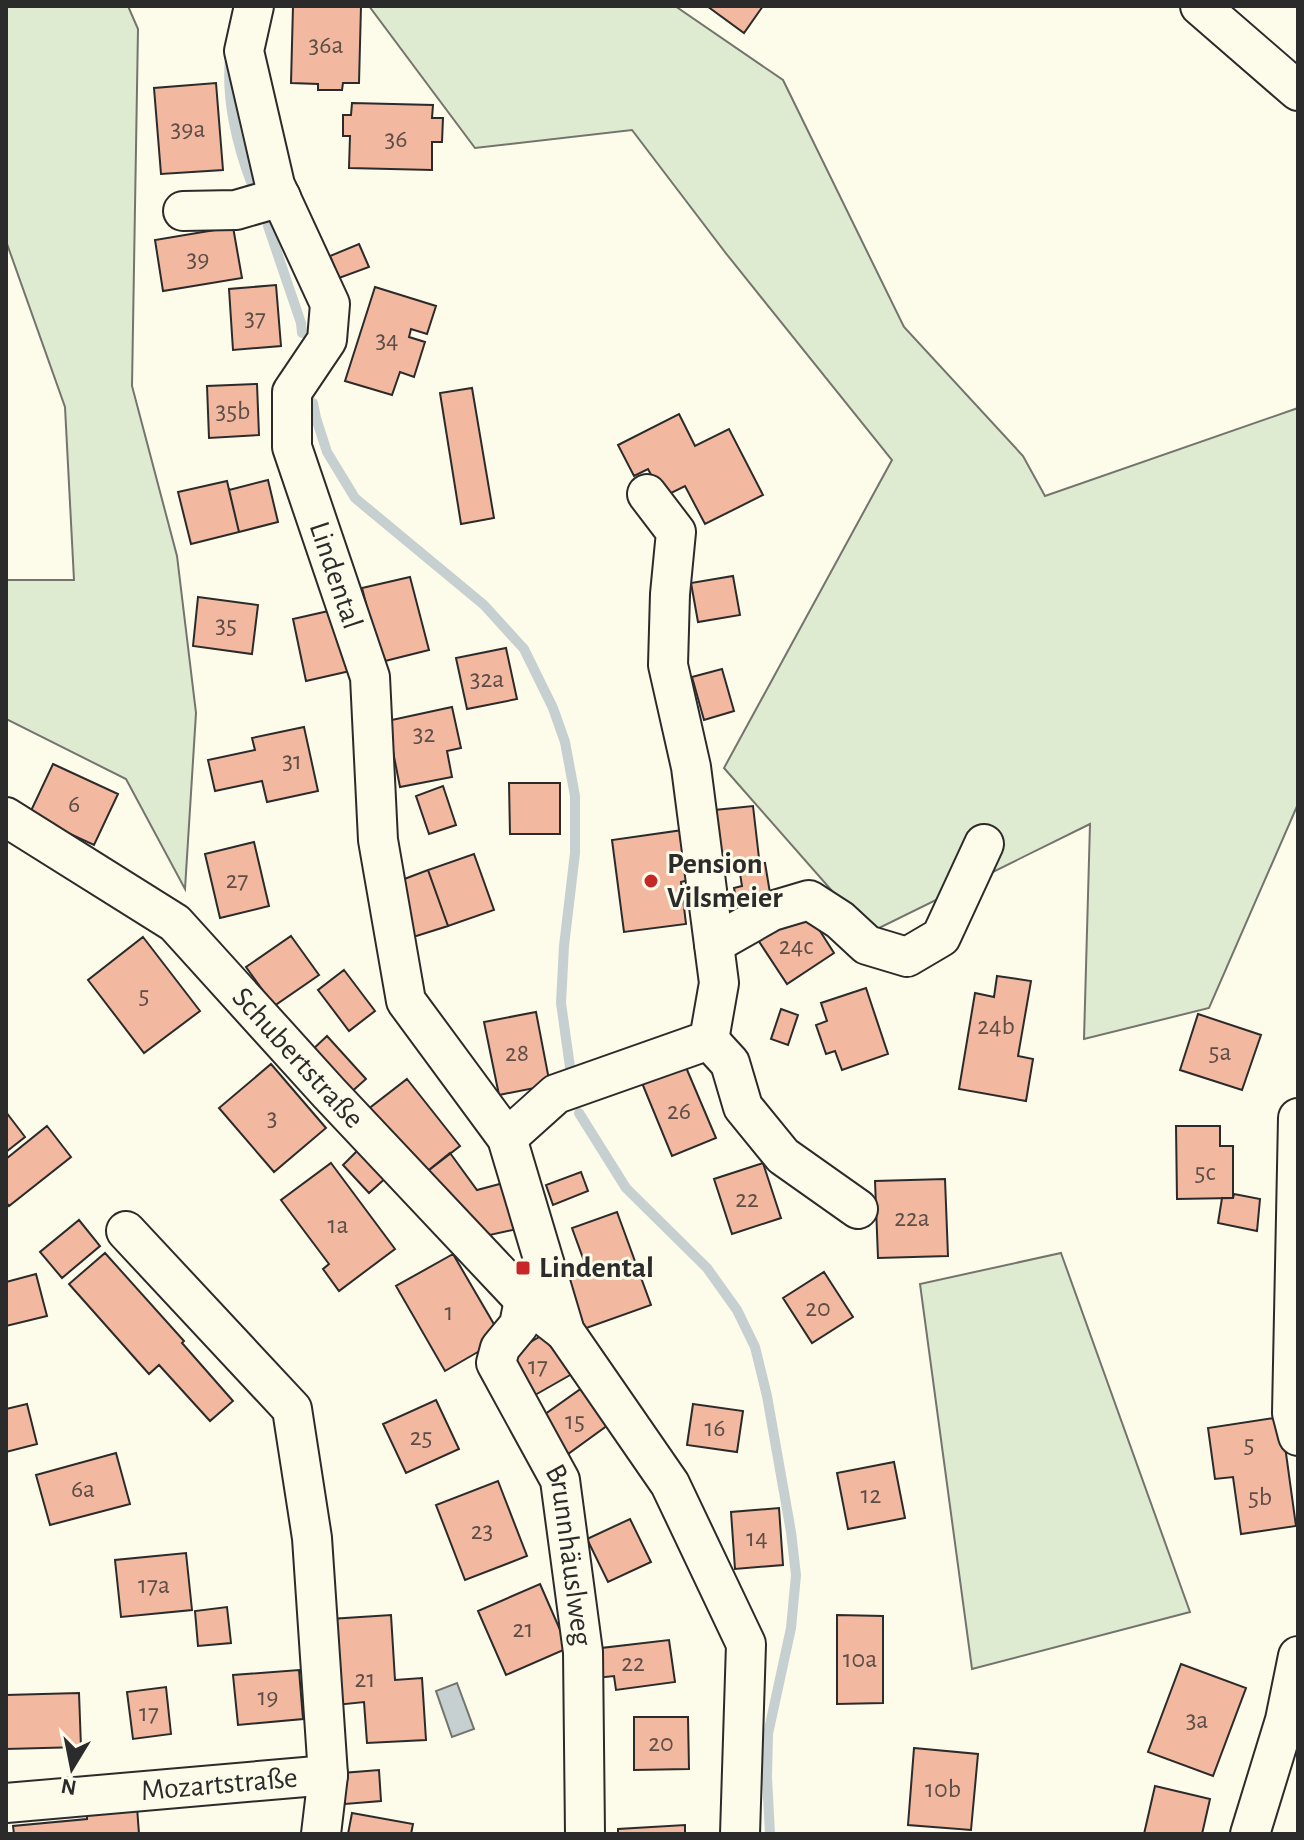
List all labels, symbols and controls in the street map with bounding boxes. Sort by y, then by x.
house number: 36a [309,32,343,58]
house number: 39a [171,116,205,142]
house number: 36 [385,126,407,152]
house number: 39 [187,246,209,272]
house number: 37 [244,305,266,331]
house number: 34 [375,327,399,353]
house number: 35b [216,398,250,424]
street label: Lindental [303,518,368,633]
house number: 35 [215,612,237,638]
house number: 32a [470,666,504,692]
house number: 32 [413,721,435,747]
house number: 31 [282,748,302,774]
house number: 6 [68,791,80,817]
place label: Pension Vilsmeier [667,849,783,913]
house number: 27 [226,867,248,893]
marker: Pension Vilsmeier [642,872,660,890]
house number: 24c [779,933,813,959]
house number: 5 [139,982,149,1008]
street label: Schubertstraße [226,982,369,1134]
house number: 24b [977,1013,1015,1039]
house number: 5a [1209,1039,1231,1065]
house number: 28 [505,1040,529,1066]
house number: 26 [667,1098,691,1124]
house number: 3 [267,1105,277,1131]
house number: 5c [1195,1159,1215,1185]
house number: 22 [735,1186,759,1212]
house number: 22a [894,1205,930,1231]
house number: 1a [328,1212,348,1238]
place label: Lindental [539,1253,654,1283]
marker: Lindental [514,1259,532,1277]
house number: 20 [805,1295,831,1321]
house number: 1 [445,1299,453,1325]
house number: 17 [528,1353,548,1379]
house number: 15 [565,1408,585,1434]
house number: 16 [704,1415,726,1441]
house number: 25 [410,1424,432,1450]
house number: 5 [1244,1431,1254,1457]
street label: Brunnhäuslweg [539,1459,597,1648]
house number: 6a [71,1476,95,1502]
house number: 12 [861,1482,882,1508]
house number: 5b [1248,1484,1272,1510]
house number: 23 [471,1518,493,1544]
house number: 14 [746,1525,768,1551]
house number: 17a [138,1572,170,1598]
house number: 21 [513,1616,533,1642]
house number: 10a [843,1646,877,1672]
house number: 22 [621,1650,645,1676]
house number: 21 [355,1666,375,1692]
house number: 19 [257,1684,279,1710]
house number: 17 [139,1700,159,1726]
house number: 3a [1186,1707,1208,1733]
north arrow [32,1728,112,1808]
house number: 20 [648,1730,674,1756]
street label: Mozartstraße [140,1763,299,1806]
text: N [59,1775,78,1799]
house number: 10b [925,1776,961,1802]

